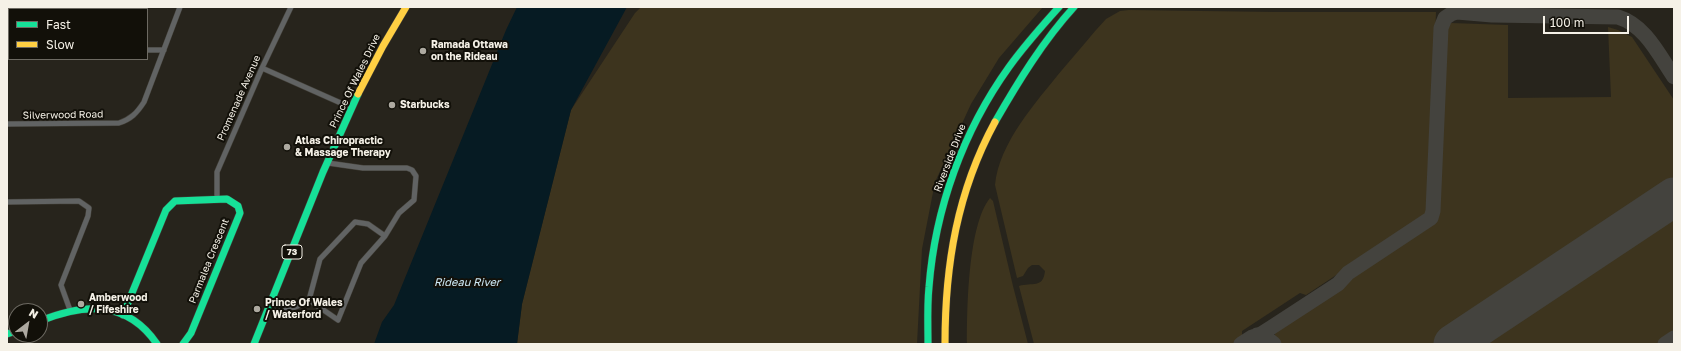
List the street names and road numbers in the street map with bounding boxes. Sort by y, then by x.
street label: Prince Of Wales Drive [327,32,383,130]
street label: Promenade Avenue [215,53,263,143]
street label: Silverwood Road [23,108,103,122]
street label: Riverside Drive [932,122,968,194]
street label: Parmalea Crescent [186,217,232,305]
road number: 73 [282,245,302,259]

